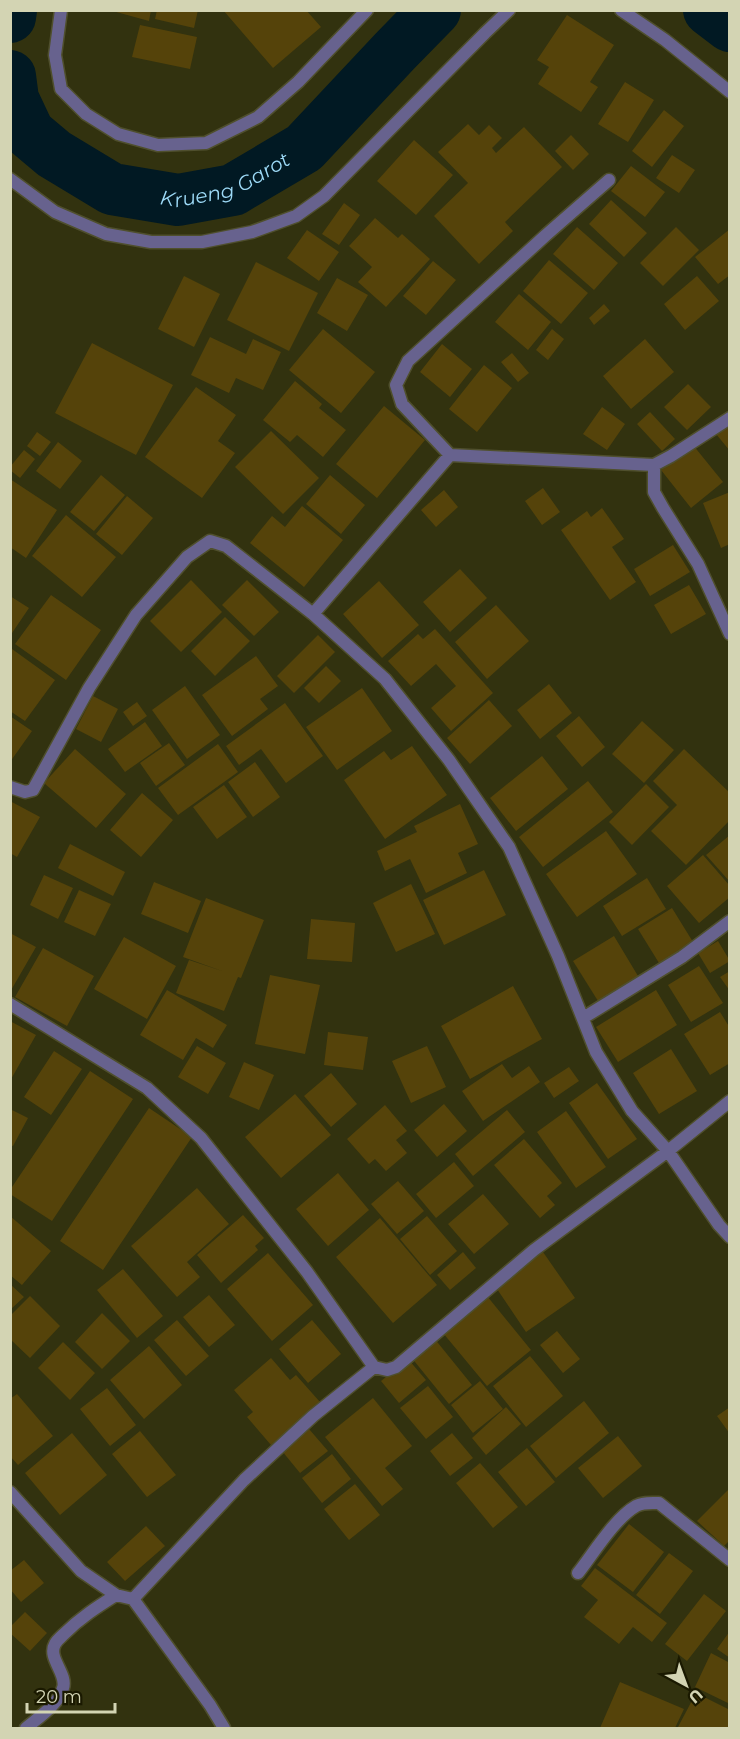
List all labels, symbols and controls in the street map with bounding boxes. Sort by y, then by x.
water label: Krueng Garot [158,147,294,212]
north arrow [656,1655,716,1715]
scale bar [27,1676,116,1714]
text: U [685,1685,707,1707]
text: 20 m [36,1686,82,1708]

